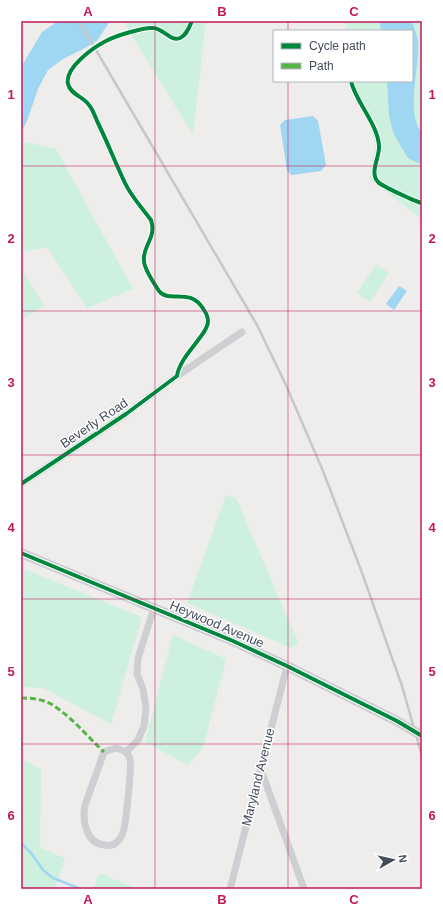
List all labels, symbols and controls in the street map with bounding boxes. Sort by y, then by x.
text: A [83,4,93,19]
text: B [217,4,227,19]
text: C [349,4,359,19]
legend [273,30,413,82]
text: Cycle path [309,39,366,53]
text: Path [309,59,334,73]
text: 1 [7,87,15,102]
text: 1 [428,87,436,102]
text: 2 [7,231,15,246]
text: 2 [428,231,436,246]
text: 3 [7,375,15,390]
text: 3 [428,375,436,390]
street label: Beverly Road [57,395,131,451]
text: 4 [7,520,15,535]
text: 4 [428,520,436,535]
street label: Heywood Avenue [168,597,266,651]
text: 5 [7,664,15,679]
text: 5 [428,664,436,679]
street label: Maryland Avenue [239,727,277,827]
text: 6 [7,808,15,823]
text: 6 [428,808,436,823]
north arrow [373,840,413,880]
text: N [396,854,409,863]
text: A [83,892,93,907]
text: B [217,892,227,907]
text: C [349,892,359,907]

